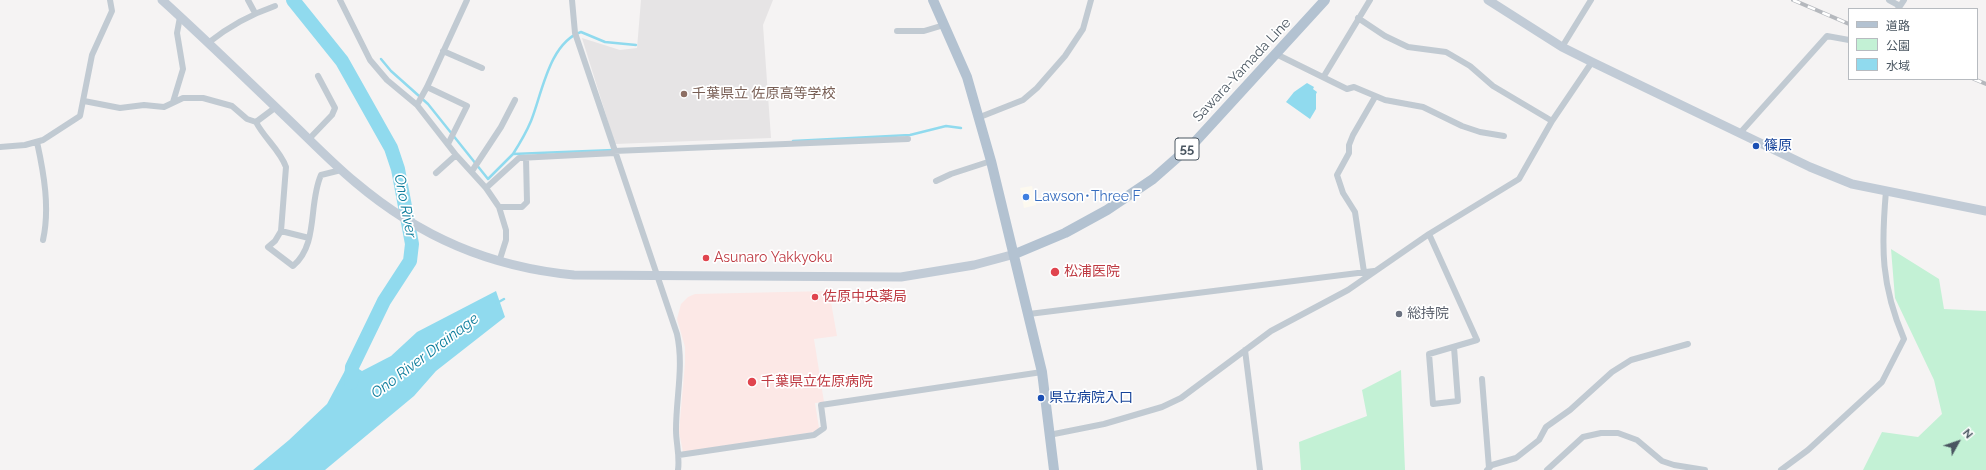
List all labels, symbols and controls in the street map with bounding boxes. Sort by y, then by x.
legend [1848,8,1978,80]
street label: Sawara-Yamada Line [1190,15,1294,125]
text: 道路 [1886,19,1910,33]
text: 公園 [1886,39,1910,53]
text: 水域 [1886,59,1910,73]
place label: 千葉県立 佐原高等学校 [692,86,836,102]
marker: 千葉県立 佐原高等学校 [679,89,689,99]
road number: 55 [1175,138,1199,160]
place label: 篠原 [1764,138,1792,154]
marker: 篠原 [1751,141,1761,151]
water label: Ono River [390,173,420,239]
place label: Lawson･Three F [1034,189,1141,205]
marker: Lawson･Three F [1021,192,1031,202]
place label: Asunaro Yakkyoku [714,250,833,266]
marker: Asunaro Yakkyoku [701,253,711,263]
place label: 松浦医院 [1064,264,1120,280]
marker: 松浦医院 [1049,266,1061,278]
place label: 佐原中央薬局 [823,289,907,305]
marker: 佐原中央薬局 [810,292,820,302]
place label: 総持院 [1407,306,1449,322]
marker: 総持院 [1394,309,1404,319]
water label: Ono River Drainage [368,310,482,402]
place label: 千葉県立佐原病院 [761,374,873,390]
marker: 千葉県立佐原病院 [746,376,758,388]
place label: 県立病院入口 [1049,390,1133,406]
marker: 県立病院入口 [1036,393,1046,403]
north arrow [1938,422,1978,462]
text: N [1960,427,1975,441]

